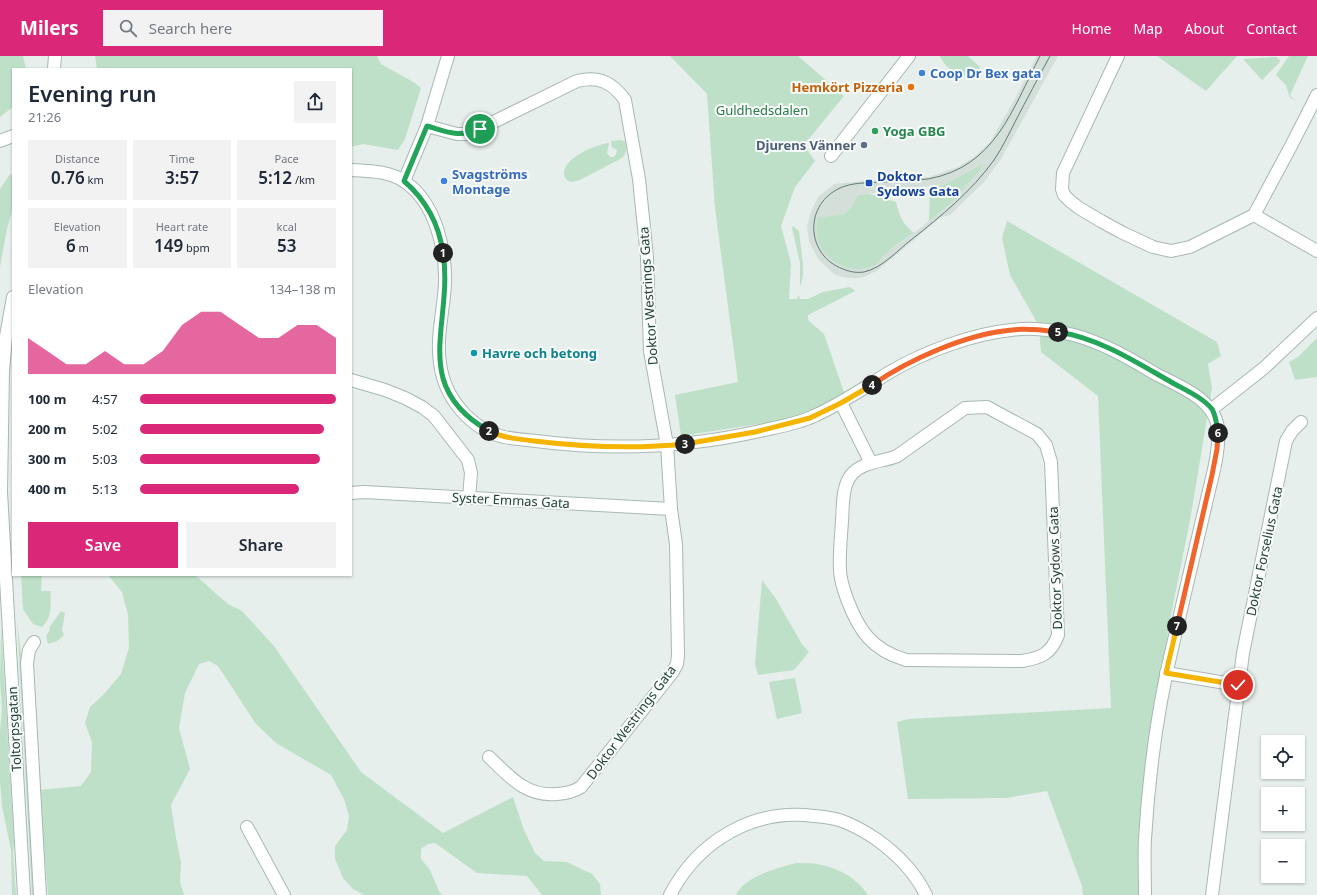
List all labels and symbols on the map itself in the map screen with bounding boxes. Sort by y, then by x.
place label: Coop Dr Bex gata [930,64,1041,82]
marker: Coop Dr Bex gata [917,68,927,78]
place label: Hemkört Pizzeria [792,78,903,96]
marker: Hemkört Pizzeria [906,82,916,92]
park label: Guldhedsdalen [716,101,808,119]
pin [463,112,497,146]
place label: Yoga GBG [883,122,945,140]
marker: Yoga GBG [870,126,880,136]
place label: Djurens Vänner [756,136,856,154]
marker: Djurens Vänner [859,140,869,150]
place label: Svagströms Montage [452,165,528,198]
place label: Doktor Sydows Gata [877,167,959,200]
marker: Svagströms Montage [439,176,449,186]
marker: Doktor Sydows Gata [864,178,874,188]
street label: Doktor Westrings Gata [634,226,662,366]
pin: 1 [433,243,453,263]
pin: 5 [1048,322,1068,342]
place label: Havre och betong [482,344,597,362]
marker: Havre och betong [469,348,479,358]
pin: 4 [862,375,882,395]
pin: 2 [479,421,499,441]
pin: 6 [1208,423,1228,443]
pin: 3 [675,434,695,454]
street label: Doktor Forselius Gata [1241,484,1287,618]
street label: Syster Emmas Gata [452,488,570,512]
street label: Doktor Sydows Gata [1044,506,1066,630]
pin: 7 [1167,616,1187,636]
street label: Doktor Westrings Gata [582,661,680,783]
pin [1221,668,1255,702]
street label: Toltorpsgatan [3,686,25,772]

